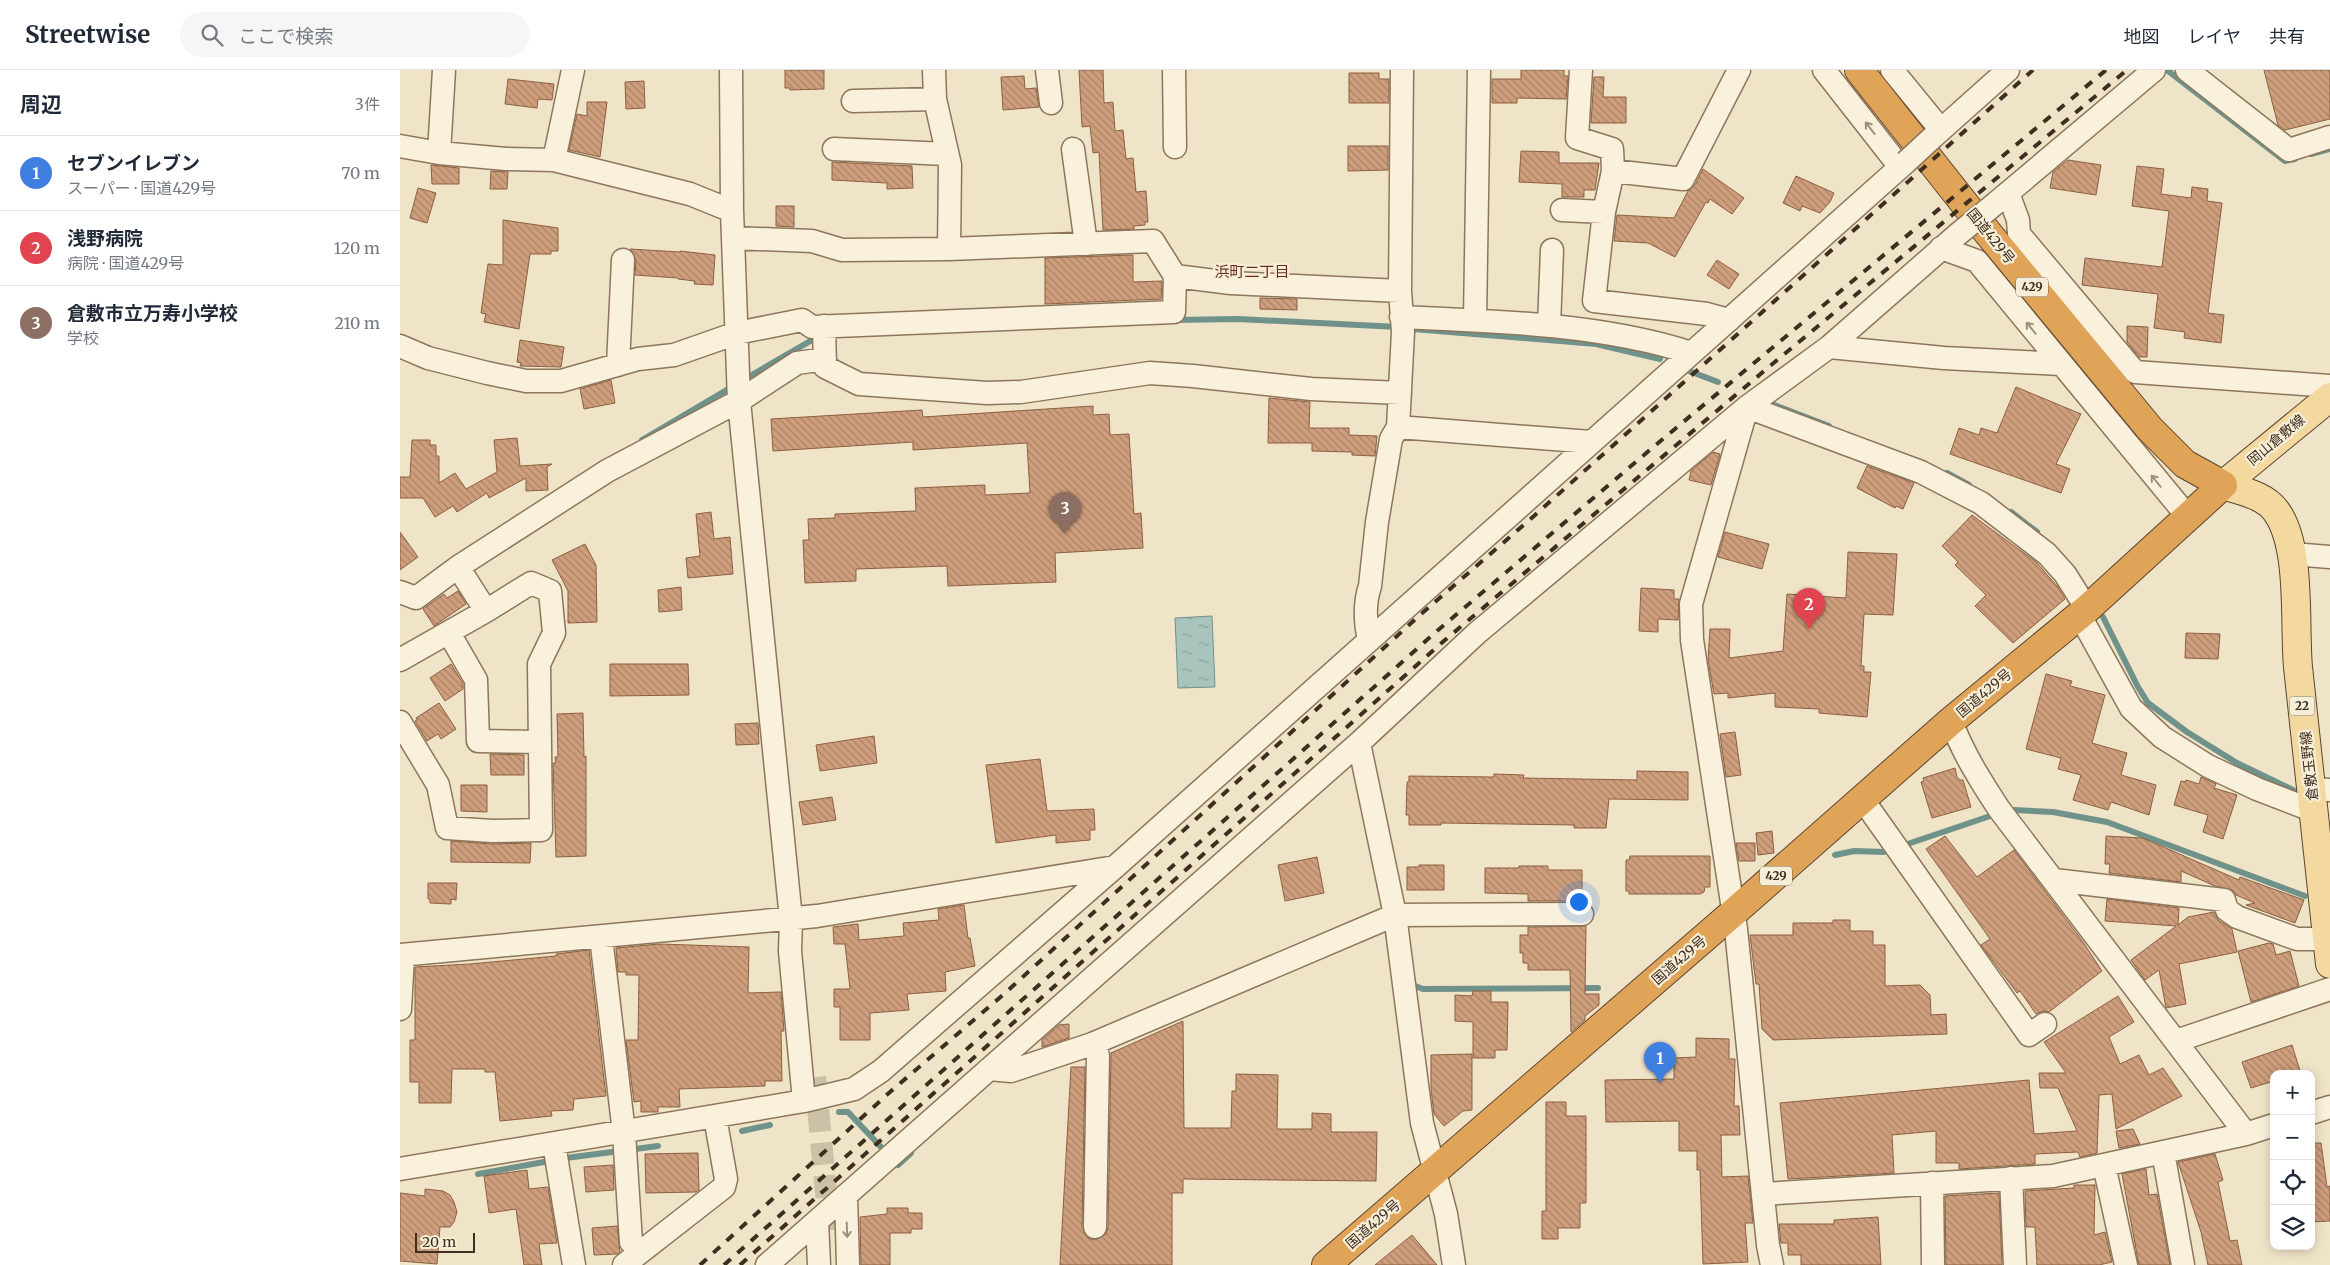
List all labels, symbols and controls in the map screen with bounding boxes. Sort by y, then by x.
search box [180,12,530,57]
text: Streetwise [25,19,150,50]
icon: search [198,21,226,49]
text: ここで検索 [238,24,333,48]
text: 地図 [2124,25,2160,48]
text: レイヤ [2188,25,2241,48]
text: 共有 [2269,25,2305,48]
text: 周辺 [20,91,62,118]
text: 3件 [355,94,380,114]
one-way arrow [1865,122,1876,135]
text: セブンイレブン [67,151,200,175]
text: 1 [32,163,40,183]
text: 70 m [341,163,380,183]
text: スーパー · 国道429号 [67,178,216,198]
street label: 国道429号 [1963,205,2019,267]
text: 浅野病院 [67,226,143,250]
text: 2 [31,238,41,258]
text: 120 m [334,238,380,258]
text: 病院 · 国道429号 [67,253,184,273]
district label: 浜町二丁目 [1214,262,1290,281]
road number: 429 [2016,278,2048,296]
text: 倉敷市立万寿小学校 [67,301,238,325]
text: 3 [31,313,41,333]
text: 210 m [335,313,380,333]
one-way arrow [2026,322,2037,335]
text: 学校 [67,328,99,348]
street label: 岡山倉敷線 [2243,411,2309,469]
one-way arrow [2151,474,2162,487]
pin: 3 [1049,492,1081,533]
pin: 2 [1793,588,1825,629]
street label: 国道429号 [1953,665,2015,721]
road number: 22 [2290,696,2314,716]
street label: 倉敷玉野線 [2296,730,2322,802]
road number: 429 [1760,866,1792,886]
your location [1566,889,1592,915]
street label: 国道429号 [1648,931,1710,989]
pin: 1 [1644,1042,1676,1083]
map controls [2270,1070,2315,1250]
button: + [2270,1070,2315,1115]
button: − [2270,1115,2315,1160]
button: locate [2270,1160,2315,1205]
street label: 国道429号 [1342,1195,1404,1253]
button: layers [2270,1205,2315,1250]
one-way arrow [842,1222,852,1238]
scale bar [415,1230,475,1253]
text: 20 m [422,1233,456,1251]

